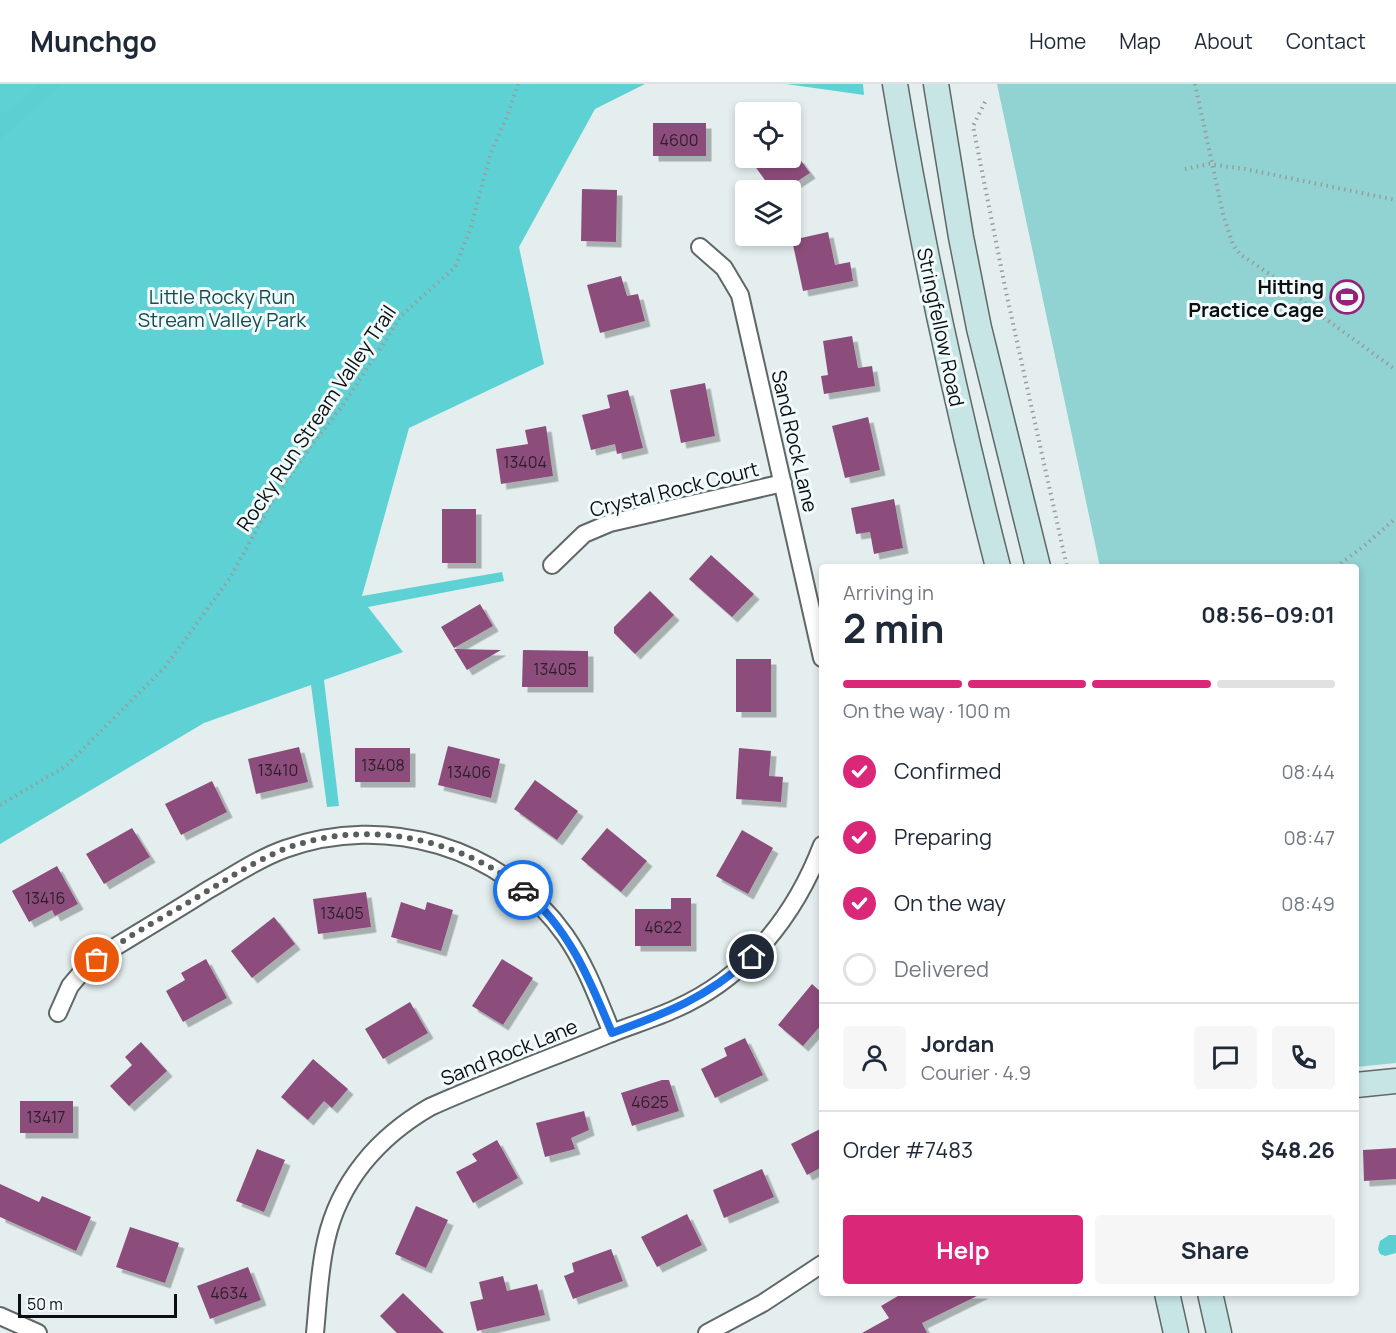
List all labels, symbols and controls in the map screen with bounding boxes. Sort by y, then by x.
text: Munchgo [30,22,157,60]
text: Home [1029,27,1086,55]
text: Map [1119,27,1161,55]
text: About [1194,27,1253,55]
text: Contact [1286,27,1366,55]
map controls [735,102,801,246]
button: locate [735,102,801,168]
house number: 4600 [660,129,698,151]
button: layers [735,180,801,246]
street label: Stringfellow Road [911,245,971,409]
place label: Hitting Practice Cage [1188,273,1324,323]
sports icon: Hitting Practice Cage [1329,279,1365,315]
park label: Little Rocky Run Stream Valley Park [138,283,307,333]
street label: Rocky Run Stream Valley Trail [230,300,402,536]
street label: Sand Rock Lane [765,367,825,515]
house number: 13404 [503,451,547,473]
street label: Crystal Rock Court [587,455,761,523]
text: Arriving in [843,579,934,606]
text: 08:56–09:01 [1201,600,1335,630]
text: 2 min [843,601,944,655]
house number: 13405 [533,658,577,680]
text: On the way · 100 m [843,697,1010,724]
house number: 13408 [361,754,405,776]
icon: check [843,755,876,788]
text: Confirmed [894,756,1002,786]
text: 08:44 [1281,758,1335,785]
house number: 13410 [258,759,298,781]
house number: 13406 [447,761,491,783]
icon: check [843,821,876,854]
text: Preparing [894,822,992,852]
text: 08:47 [1283,824,1335,851]
courier [493,860,553,920]
icon: car [507,874,540,907]
house number: 13416 [25,887,65,909]
icon: check [843,887,876,920]
text: On the way [894,888,1006,918]
text: 08:49 [1281,890,1335,917]
house number: 13405 [320,902,364,924]
house number: 4622 [644,916,682,938]
pin [726,931,777,982]
pin [71,934,122,985]
icon: home [735,940,768,973]
icon: bag [80,943,113,976]
text: Delivered [894,954,989,984]
street label: Sand Rock Lane [437,1012,581,1092]
button: person [843,1026,906,1089]
button: chat [1194,1026,1257,1089]
button: phone [1272,1026,1335,1089]
text: Jordan [921,1029,994,1059]
text: Courier · 4.9 [921,1059,1031,1086]
house number: 4625 [631,1091,669,1113]
house number: 13417 [27,1106,65,1128]
text: Order #7483 [843,1135,973,1165]
text: $48.26 [1261,1135,1335,1165]
button: Help [843,1215,1083,1284]
button: Share [1095,1215,1335,1284]
house number: 4634 [210,1282,248,1304]
scale bar [18,1291,177,1318]
text: 50 m [27,1293,63,1315]

